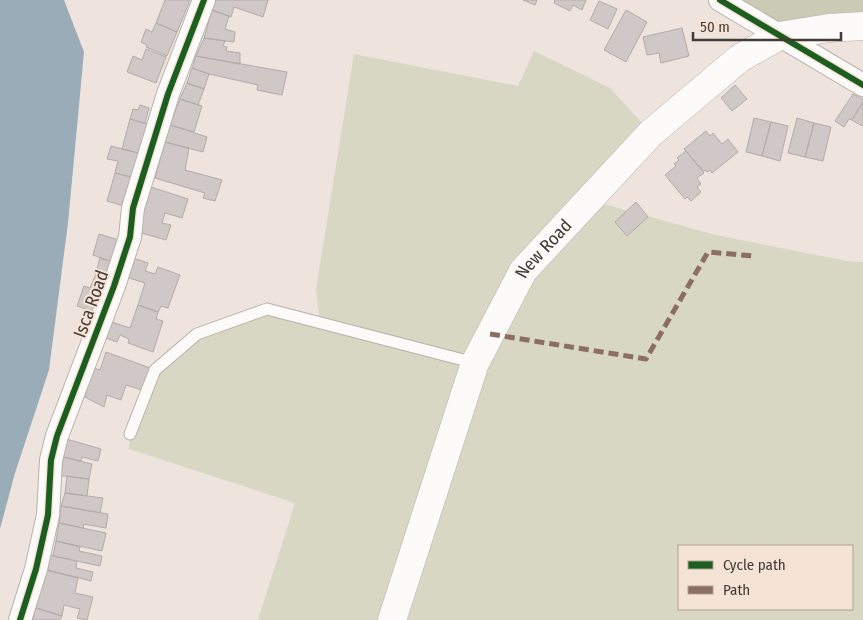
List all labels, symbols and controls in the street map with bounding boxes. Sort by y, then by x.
scale bar [693,10,840,42]
text: 50 m [700,18,730,36]
street label: New Road [510,215,576,282]
street label: Isca Road [69,267,113,341]
legend [678,545,853,610]
text: Cycle path [723,556,786,574]
text: Path [723,581,750,599]

